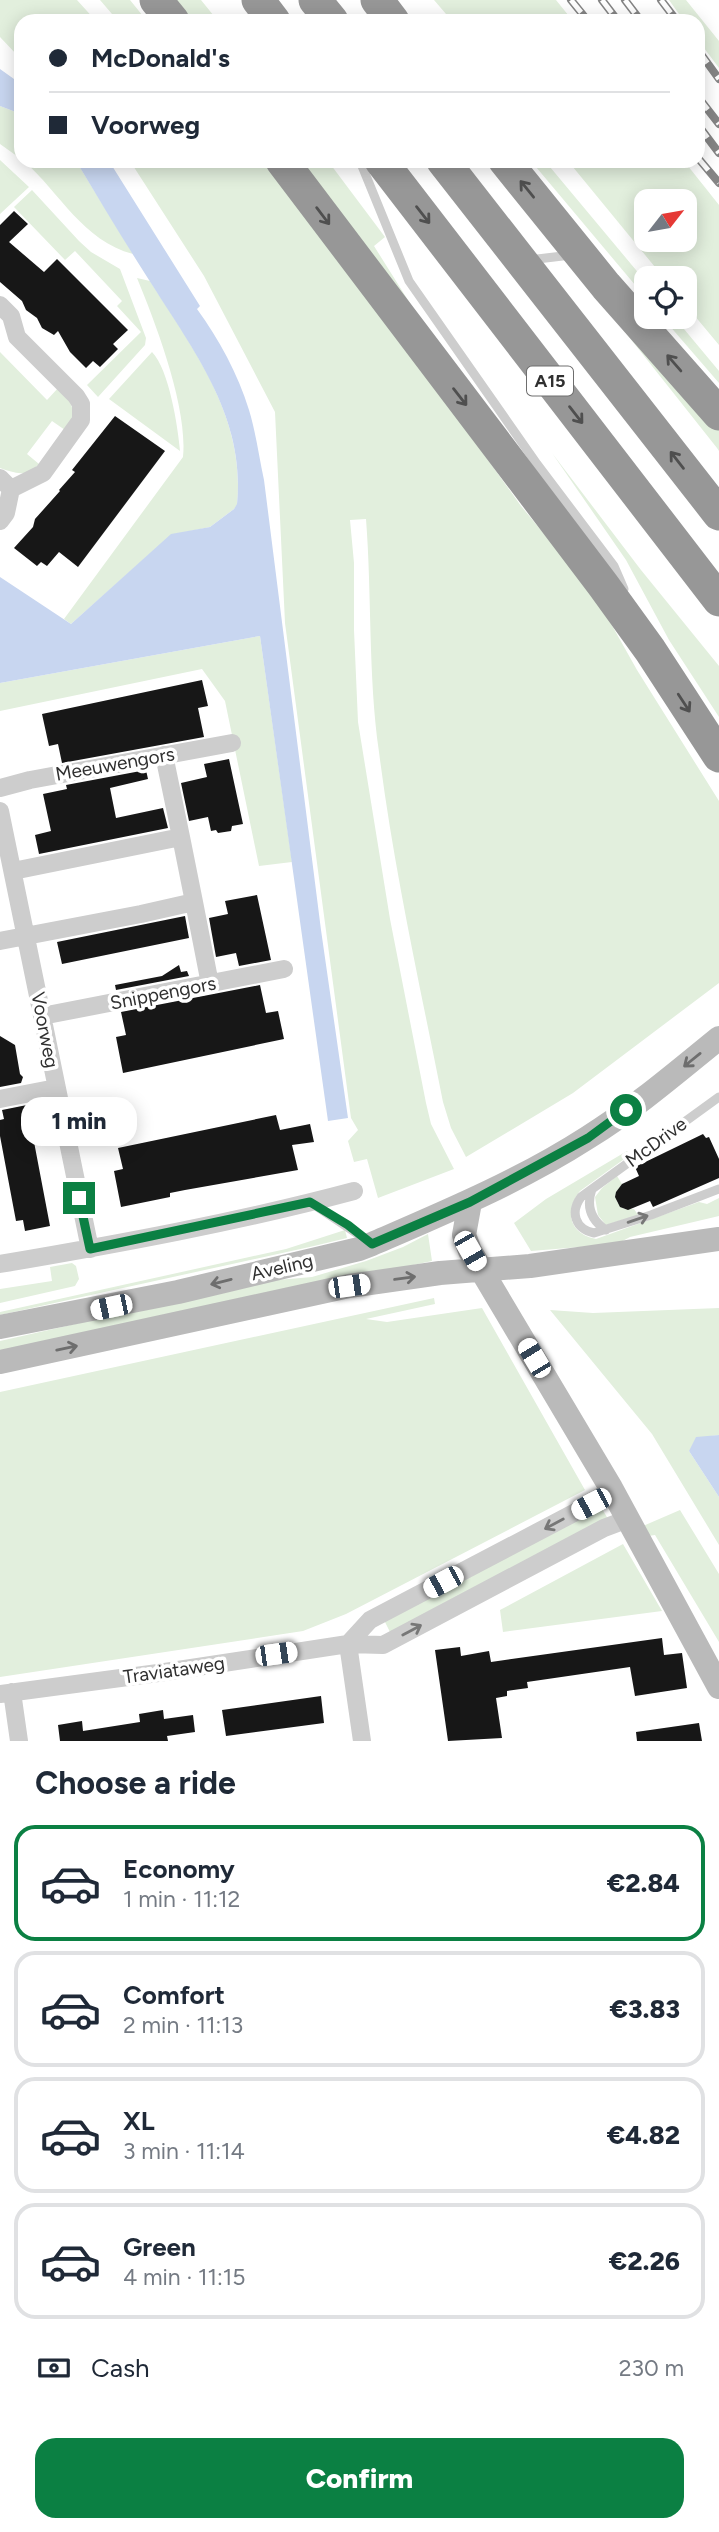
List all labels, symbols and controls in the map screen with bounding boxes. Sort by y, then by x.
text: McDonald's [91,42,230,74]
text: Voorweg [91,109,200,141]
one-way arrow [520,180,535,199]
north arrow [634,189,696,252]
map controls [634,189,697,329]
one-way arrow [415,205,430,224]
one-way arrow [315,206,330,225]
button: locate [634,266,697,329]
one-way arrow [666,354,682,372]
road number: A15 [527,366,573,396]
one-way arrow [453,387,467,406]
one-way arrow [569,405,584,424]
one-way arrow [669,452,685,470]
one-way arrow [677,693,692,712]
street label: Meeuwengors [54,742,176,786]
street label: Snippengors [108,971,218,1015]
street label: Voorweg [26,990,64,1070]
one-way arrow [684,1052,702,1067]
route start [610,1094,642,1126]
callout: 1 min [21,1096,137,1146]
text: 1 min [52,1107,106,1135]
street label: McDrive [621,1112,691,1172]
route end [63,1182,95,1214]
one-way arrow [626,1212,648,1225]
car [451,1228,490,1274]
street label: Aveling [249,1249,315,1285]
one-way arrow [393,1272,416,1285]
car [327,1273,372,1299]
one-way arrow [210,1276,233,1289]
car [89,1292,134,1322]
car [515,1335,554,1381]
one-way arrow [55,1340,78,1354]
car [568,1485,615,1523]
one-way arrow [544,1517,564,1531]
car [420,1563,467,1601]
one-way arrow [401,1622,422,1636]
car [254,1641,299,1667]
street label: Traviataweg [122,1651,226,1689]
text: Choose a ride [35,1764,236,1802]
icon: car [39,1852,102,1915]
text: Economy [123,1853,235,1885]
text: €2.84 [607,1867,680,1899]
text: 1 min · 11:12 [123,1885,240,1913]
icon: car [39,1978,102,2041]
text: Comfort [123,1979,225,2011]
text: €3.83 [610,1993,680,2025]
text: 2 min · 11:13 [123,2011,243,2039]
icon: car [39,2104,102,2167]
text: XL [123,2105,155,2137]
text: €4.82 [607,2119,680,2151]
text: 3 min · 11:14 [123,2137,245,2165]
icon: car [39,2230,102,2293]
text: Green [123,2231,196,2263]
text: €2.26 [609,2245,680,2277]
text: 4 min · 11:15 [123,2263,245,2291]
icon: cash [35,2349,73,2387]
text: Cash [91,2352,150,2384]
text: 230 m [619,2354,684,2382]
button: Confirm [35,2438,684,2518]

